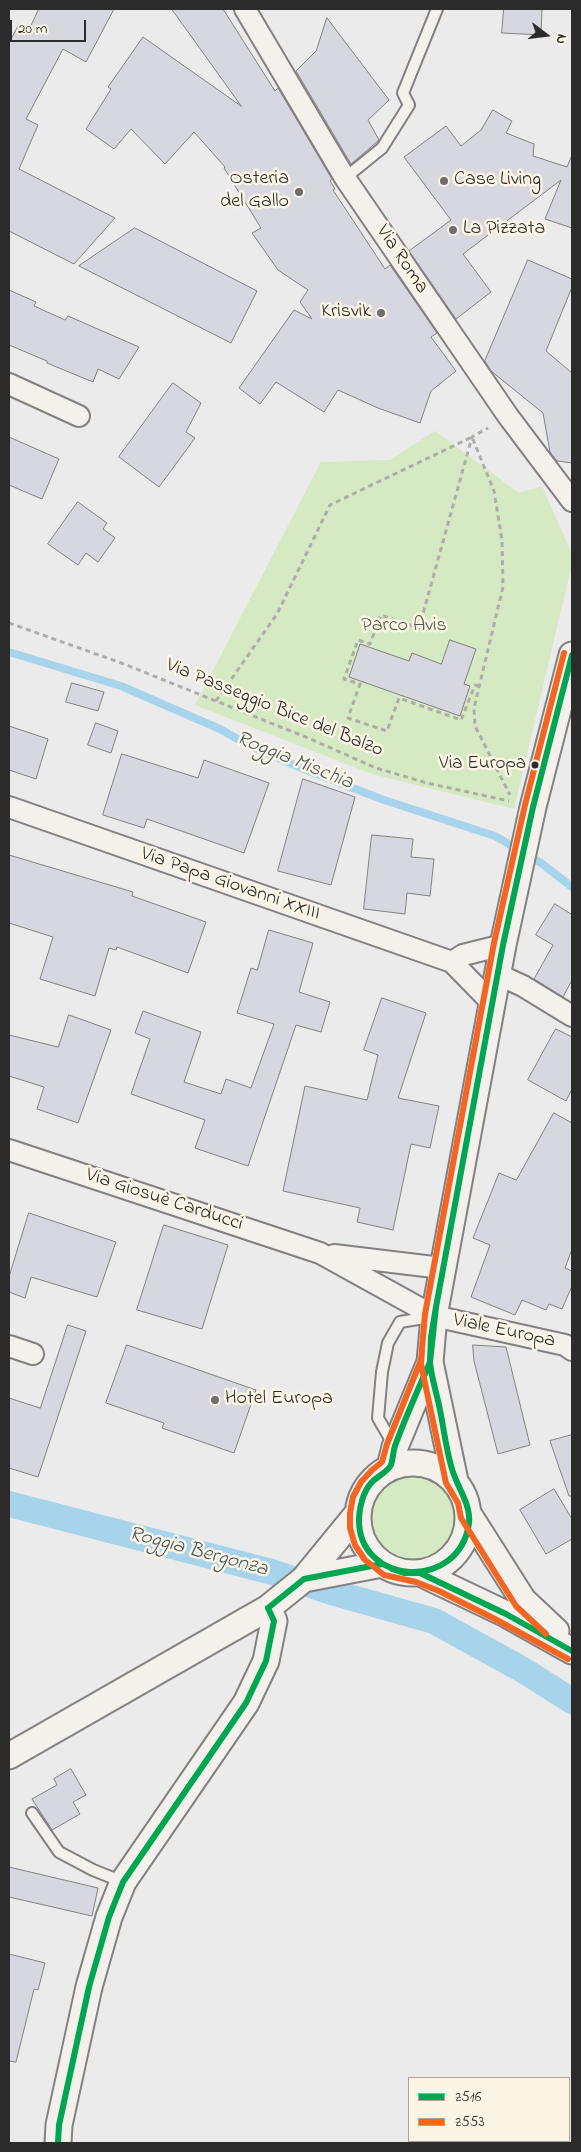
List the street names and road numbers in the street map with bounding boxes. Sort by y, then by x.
street label: Via Roma [369,221,433,299]
street label: Via Passeggio Bice del Balzo [162,654,386,764]
street label: Via Papa Giovanni XXIII [137,843,323,927]
street label: Via Giosuè Carducci [82,1164,246,1238]
street label: Viale Europa [451,1309,557,1355]

